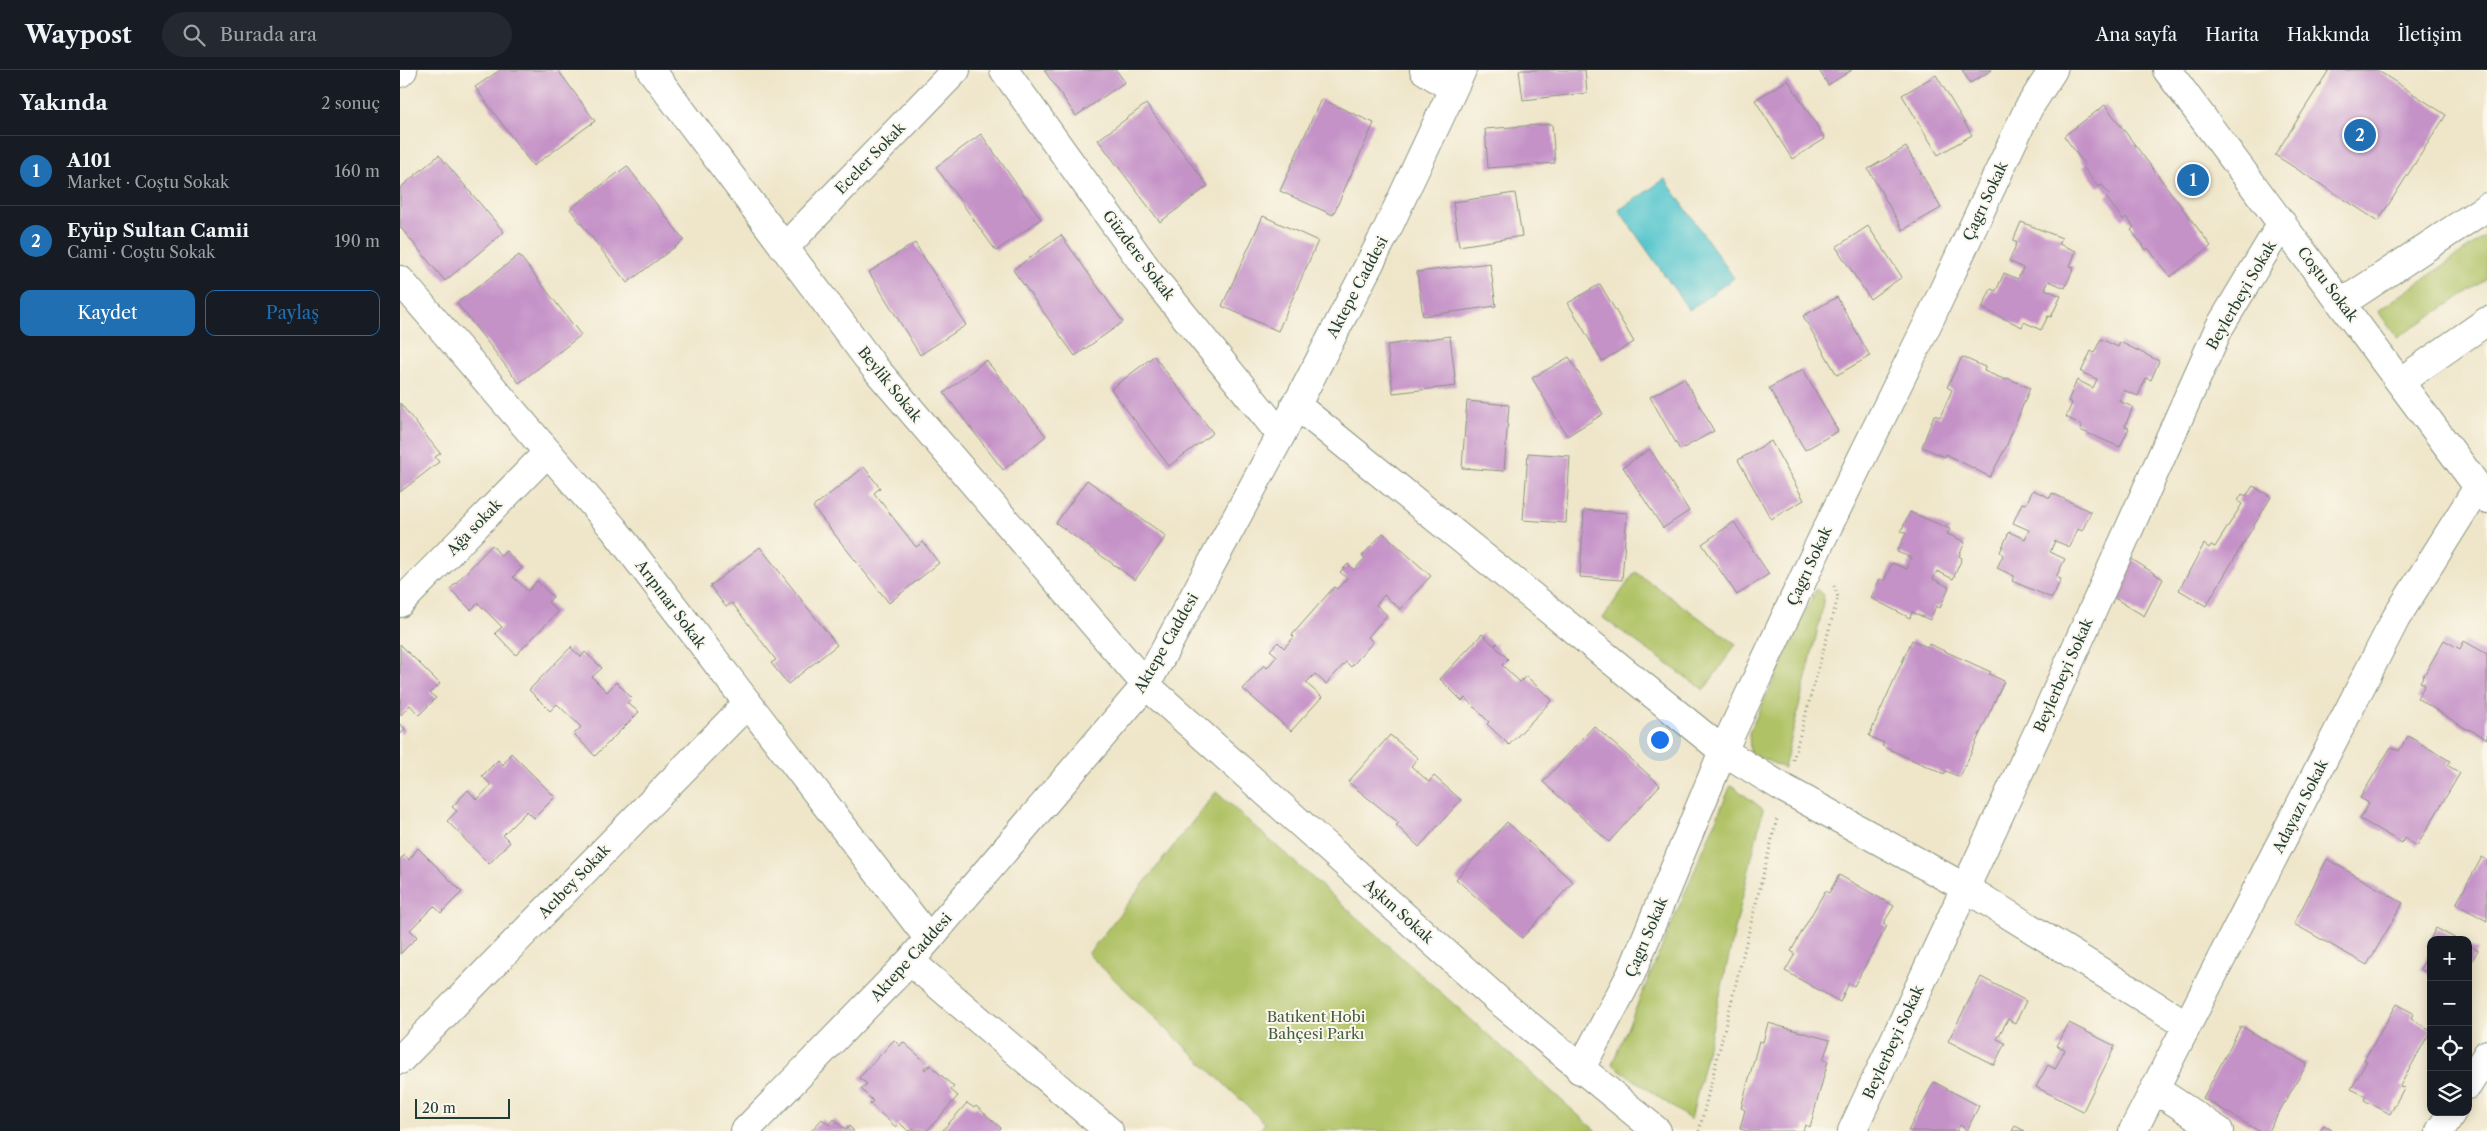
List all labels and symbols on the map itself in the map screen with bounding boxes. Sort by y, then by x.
pin: 2 [2344,116,2376,154]
street label: Eceler Sokak [831,117,910,198]
street label: Çagrı Sokak [1958,157,2012,244]
pin: 1 [2177,161,2209,199]
street label: Güzdere Sokak [1099,206,1180,305]
street label: Aktepe Caddesi [1322,233,1392,342]
street label: Beylerbeyi Sokak [2202,236,2281,353]
street label: Coştu Sokak [2294,243,2363,326]
street label: Beylik Sokak [854,343,927,427]
street label: Ağa sokak [442,494,506,560]
street label: Çagrı Sokak [1782,522,1836,609]
street label: Arıpınar Sokak [631,555,711,653]
street label: Aktepe Caddesi [1129,589,1203,697]
street label: Beylerbeyi Sokak [2029,614,2097,735]
your location [1647,727,1673,753]
street label: Adayazı Sokak [2268,755,2332,857]
street label: Acıbey Sokak [533,839,615,923]
street label: Aşkın Sokak [1359,874,1439,948]
street label: Çagrı Sokak [1621,893,1672,980]
street label: Aktepe Caddesi [866,909,956,1006]
street label: Beylerbeyi Sokak [1858,981,1928,1102]
park label: Batıkent Hobi Bahçesi Parkı [1267,1007,1366,1043]
scale bar [415,1096,510,1119]

